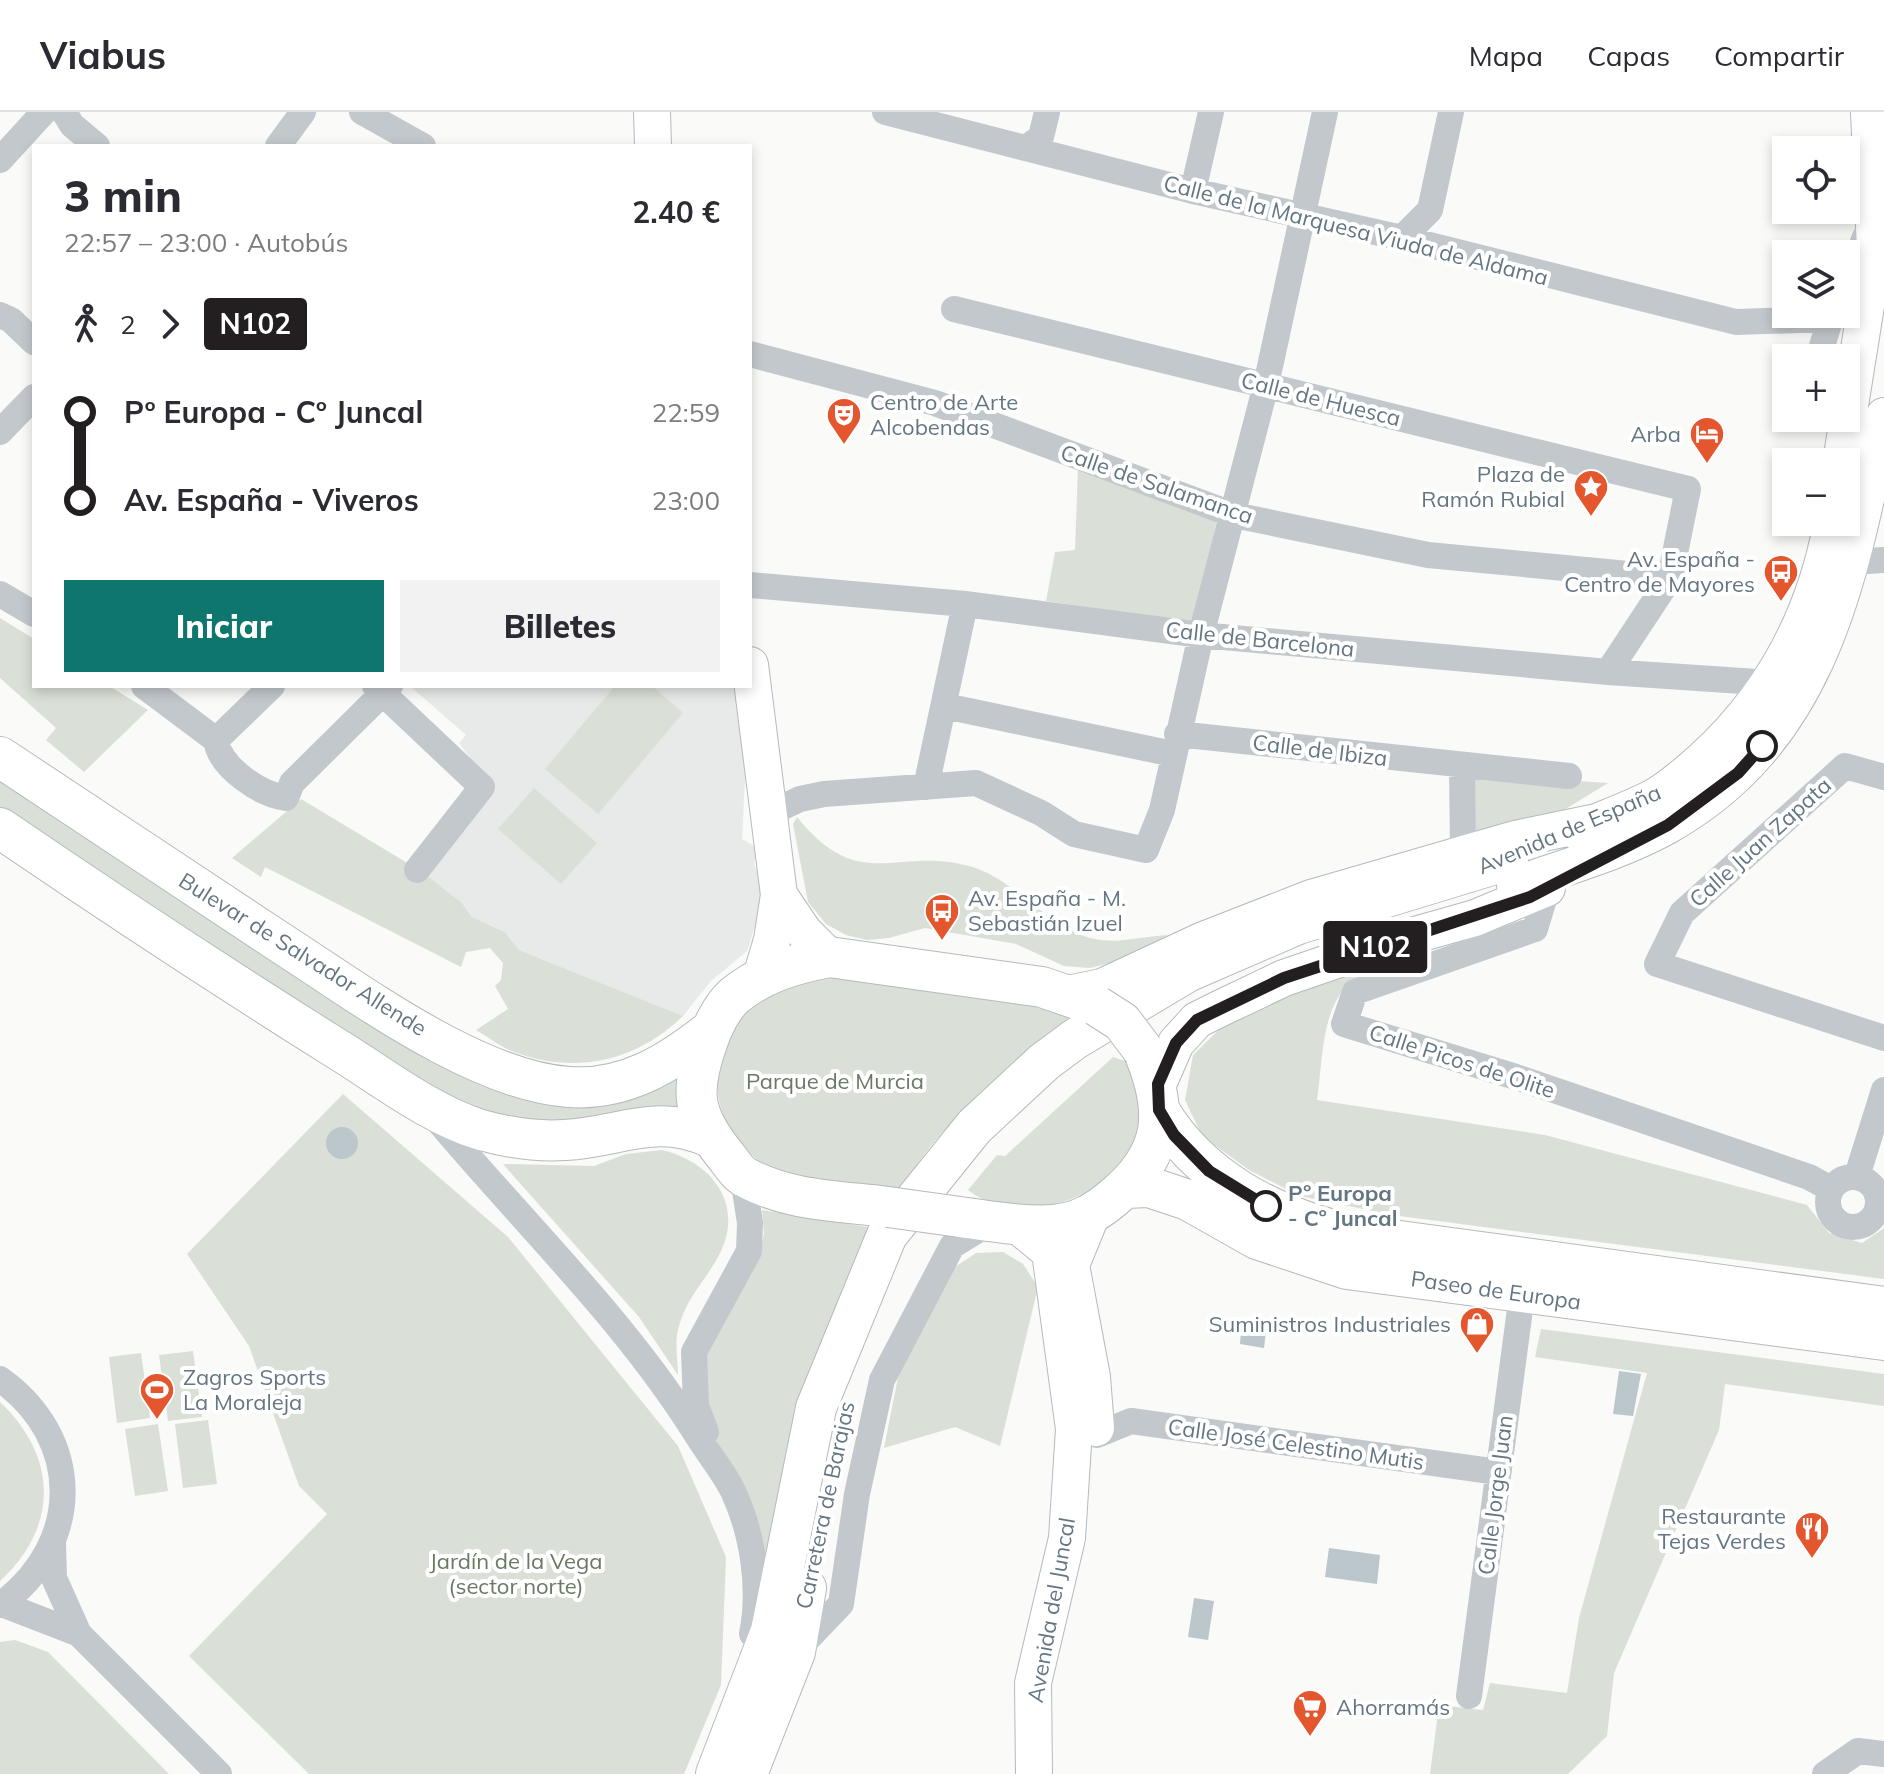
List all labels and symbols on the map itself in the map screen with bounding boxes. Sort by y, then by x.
street label: Calle de la Marquesa Viuda de Aldama [1161,169,1551,291]
street label: Calle de Huesca [1238,366,1404,432]
place label: Centro de Arte Alcobendas [870,388,1018,441]
theatre icon: Centro de Arte Alcobendas [825,396,863,446]
hotel icon: Arba [1688,415,1726,465]
place label: Arba [1630,420,1681,448]
street label: Calle de Salamanca [1057,438,1257,530]
place label: Plaza de Ramón Rubial [1421,460,1565,513]
place icon: Plaza de Ramón Rubial [1572,468,1610,518]
place label: Av. España - Centro de Mayores [1564,545,1755,598]
bus stop icon: Av. España - Centro de Mayores [1762,553,1800,603]
street label: Calle de Barcelona [1164,615,1356,663]
street label: Calle de Ibiza [1251,728,1389,772]
unlabelled marker [1747,731,1777,761]
street label: Calle Juan Zapata [1683,771,1837,913]
street label: Avenida de España [1473,778,1665,880]
street label: Bulevar de Salvador Allende [174,866,432,1042]
place label: Av. España - M. Sebastián Izuel [968,884,1126,937]
bus stop icon: Av. España - M. Sebastián Izuel [923,892,961,942]
line badge: N102 [1319,921,1431,973]
street label: Calle Picos de Olite [1366,1018,1558,1104]
park label: Parque de Murcia [746,1067,924,1095]
place label: Pº Europa - Cº Juncal [1288,1179,1397,1232]
marker: Pº Europa - Cº Juncal [1251,1191,1281,1221]
street label: Paseo de Europa [1409,1264,1583,1316]
shop icon: Suministros Industriales [1458,1305,1496,1355]
place label: Suministros Industriales [1209,1310,1451,1338]
place label: Zagros Sports La Moraleja [183,1363,326,1416]
sports icon: Zagros Sports La Moraleja [138,1371,176,1421]
street label: Carretera de Barajas [789,1399,861,1611]
street label: Calle José Celestino Mutis [1166,1412,1426,1476]
street label: Calle Jorge Juan [1471,1414,1519,1576]
place label: Restaurante Tejas Verdes [1657,1502,1786,1555]
restaurant icon: Restaurante Tejas Verdes [1793,1510,1831,1560]
street label: Avenida del Juncal [1021,1515,1081,1705]
park label: Jardín de la Vega (sector norte) [430,1547,602,1600]
supermarket icon: Ahorramás [1291,1688,1329,1738]
place label: Ahorramás [1336,1693,1450,1721]

